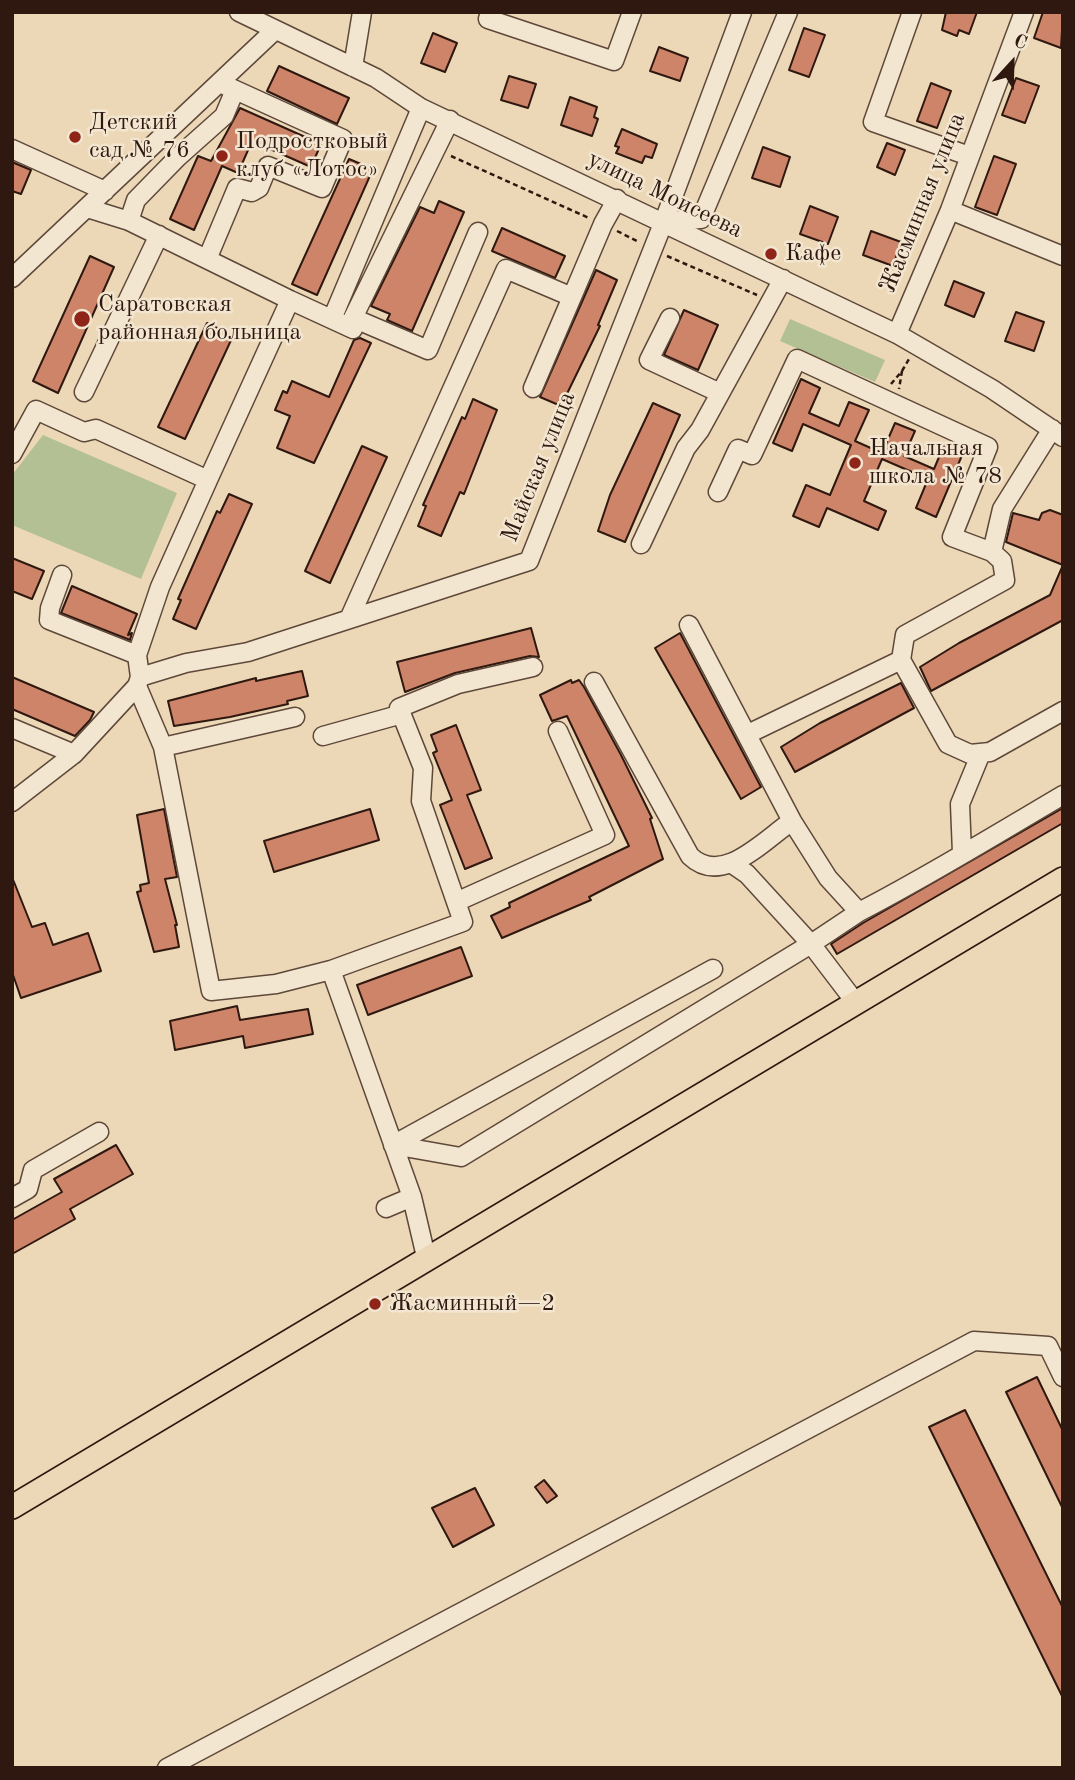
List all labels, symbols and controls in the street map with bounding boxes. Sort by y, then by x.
north arrow [977,28,1047,98]
text: С [1011,32,1029,54]
place label: Детский сад № 76 [89,109,190,165]
street label: Жасминная улица [874,109,972,297]
place label: Подростковый клуб «Лотос» [236,128,388,184]
marker: Детский сад № 76 [67,129,83,145]
street label: улица Моисеева [583,145,747,245]
marker: Подростковый клуб «Лотос» [214,148,230,164]
place label: Кафе [785,240,841,268]
marker: Кафе [763,246,779,262]
place label: Саратовская районная больница [98,291,301,347]
marker: Саратовская районная больница [72,309,92,329]
street label: Майская улица [496,388,582,546]
place label: Начальная школа № 78 [869,435,1002,491]
marker: Начальная школа № 78 [847,455,863,471]
place label: Жасминный—2 [389,1290,555,1318]
marker: Жасминный—2 [367,1296,383,1312]

